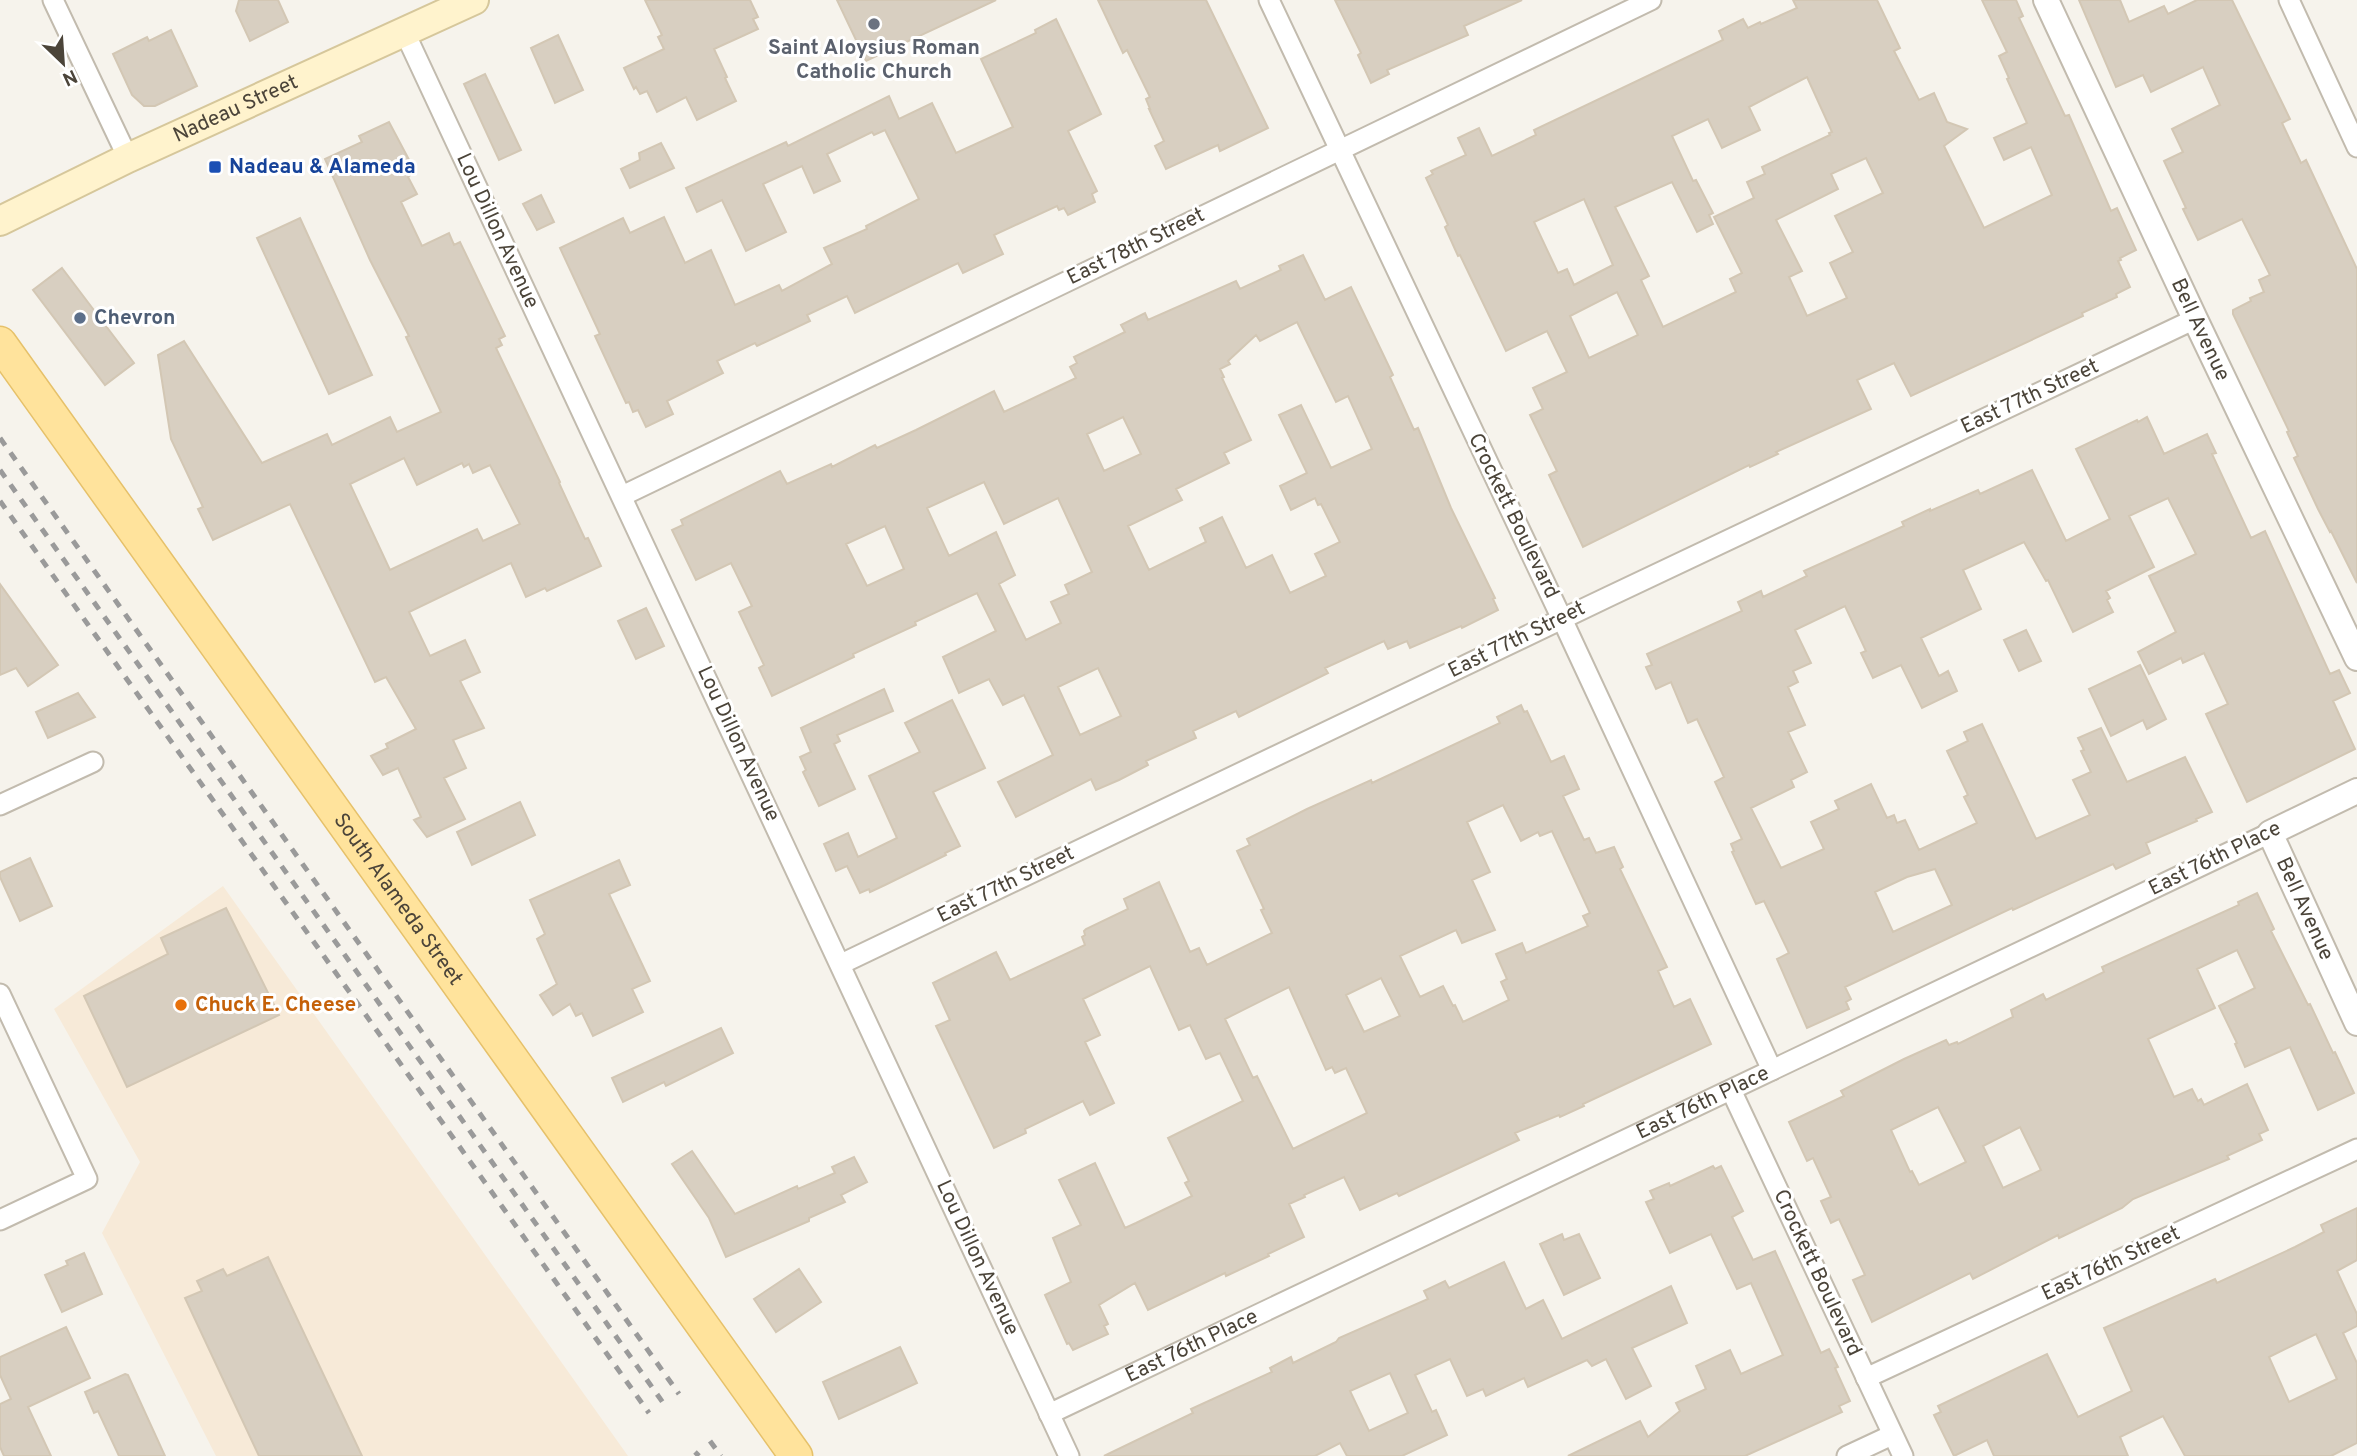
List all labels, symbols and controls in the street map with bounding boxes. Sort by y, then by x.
marker: Saint Aloysius Roman Catholic Church [866,16,882,32]
north arrow [28,28,98,98]
place label: Saint Aloysius Roman Catholic Church [768,35,980,86]
text: N [58,63,81,90]
street label: Nadeau Street [169,69,302,149]
street label: Lou Dillon Avenue [449,149,545,313]
place label: Nadeau & Alameda [229,154,416,181]
marker: Nadeau & Alameda [207,159,223,175]
street label: East 78th Street [1063,202,1209,292]
street label: Bell Avenue [2164,274,2236,386]
place label: Chevron [94,305,175,332]
marker: Chevron [72,310,88,326]
street label: East 77th Street [1957,353,2103,441]
street label: Crockett Boulevard [1461,429,1565,603]
street label: East 77th Street [1444,595,1590,685]
street label: Lou Dillon Avenue [690,662,786,826]
street label: South Alameda Street [327,808,469,991]
street label: East 76th Place [2144,815,2286,903]
street label: East 77th Street [933,840,1079,930]
street label: Bell Avenue [2269,853,2340,965]
place label: Chuck E. Cheese [195,992,356,1019]
marker: Chuck E. Cheese [173,997,189,1013]
street label: East 76th Place [1632,1060,1774,1146]
street label: Lou Dillon Avenue [929,1176,1025,1340]
street label: Crockett Boulevard [1767,1185,1867,1361]
street label: East 76th Street [2037,1220,2185,1308]
street label: East 76th Place [1121,1303,1263,1389]

